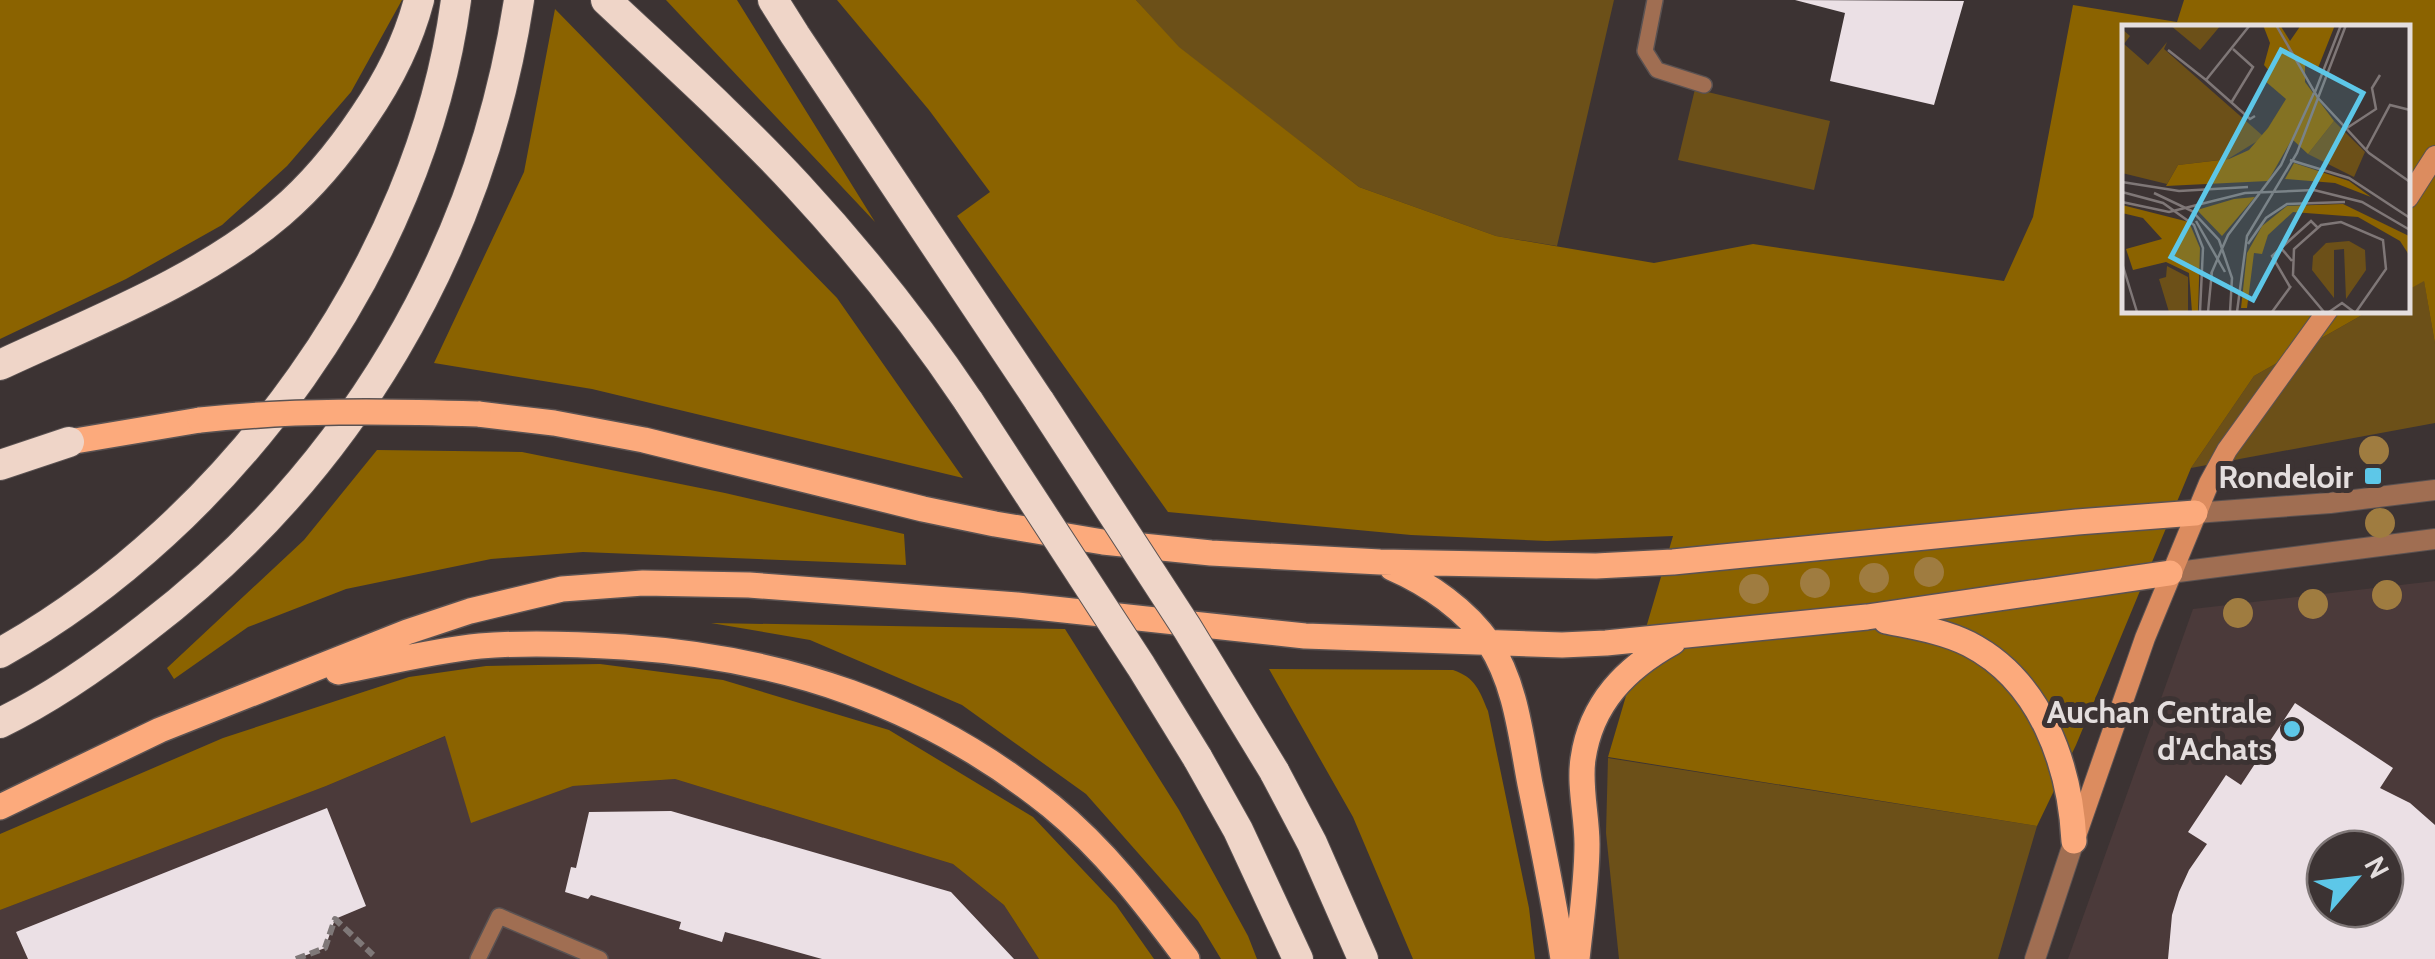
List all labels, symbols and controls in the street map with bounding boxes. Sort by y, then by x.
inset map [2122,25,2410,312]
place label: Rondeloir [2218,457,2353,496]
marker: Rondeloir [2362,465,2384,487]
place label: Auchan Centrale d'Achats [2047,692,2272,768]
marker: Auchan Centrale d'Achats [2281,718,2303,740]
north arrow [2305,829,2405,929]
text: N [2357,851,2397,884]

